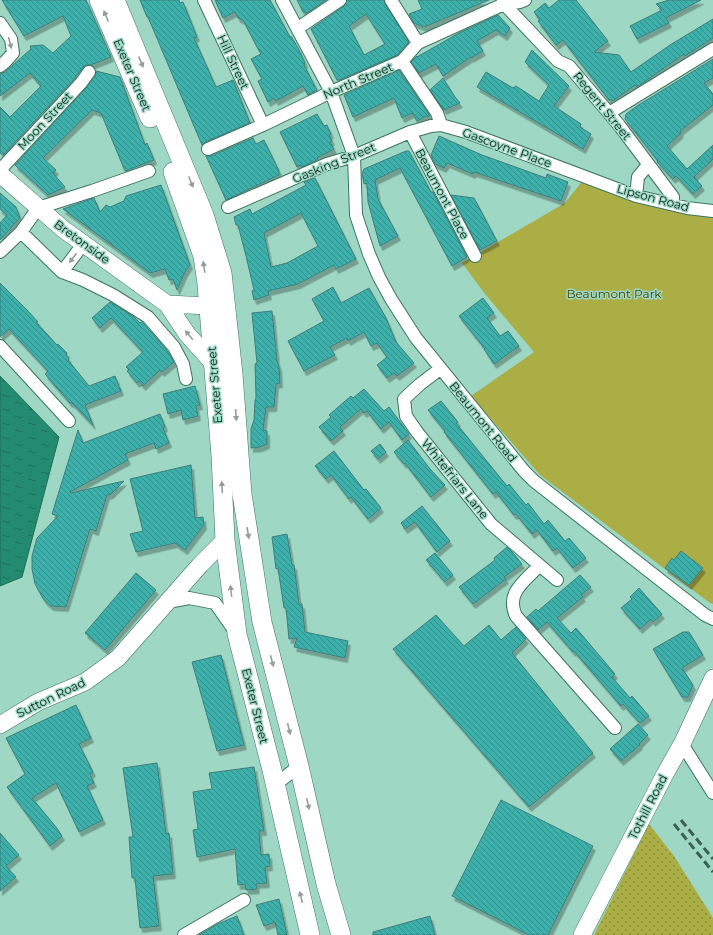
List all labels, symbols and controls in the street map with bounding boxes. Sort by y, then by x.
one-way arrow [103,11,109,22]
street label: Hill Street [214,32,253,92]
one-way arrow [8,36,14,49]
street label: Exeter Street [110,36,155,113]
one-way arrow [137,56,144,68]
street label: North Street [320,59,395,102]
street label: Regent Street [570,68,635,143]
street label: Moon Street [14,88,75,153]
street label: Gascoyne Place [460,124,554,171]
street label: Gasking Street [290,139,378,186]
street label: Beaumont Place [412,146,473,242]
one-way arrow [188,176,194,188]
street label: Lipson Road [615,181,691,214]
street label: Bretonside [51,216,113,267]
one-way arrow [69,252,77,263]
one-way arrow [201,261,207,273]
park label: Beaumont Park [566,286,662,301]
one-way arrow [184,329,193,340]
street label: Exeter Street [204,346,225,424]
street label: Beaumont Road [446,378,520,465]
one-way arrow [232,409,239,421]
street label: Whitefriars Lane [419,436,492,522]
one-way arrow [219,480,225,493]
one-way arrow [245,527,251,539]
one-way arrow [228,585,235,597]
one-way arrow [269,655,275,667]
street label: Exeter Street [239,666,272,745]
street label: Sutton Road [14,674,88,721]
one-way arrow [287,723,293,735]
street label: Tothill Road [625,772,670,842]
one-way arrow [305,798,311,811]
one-way arrow [298,891,304,903]

